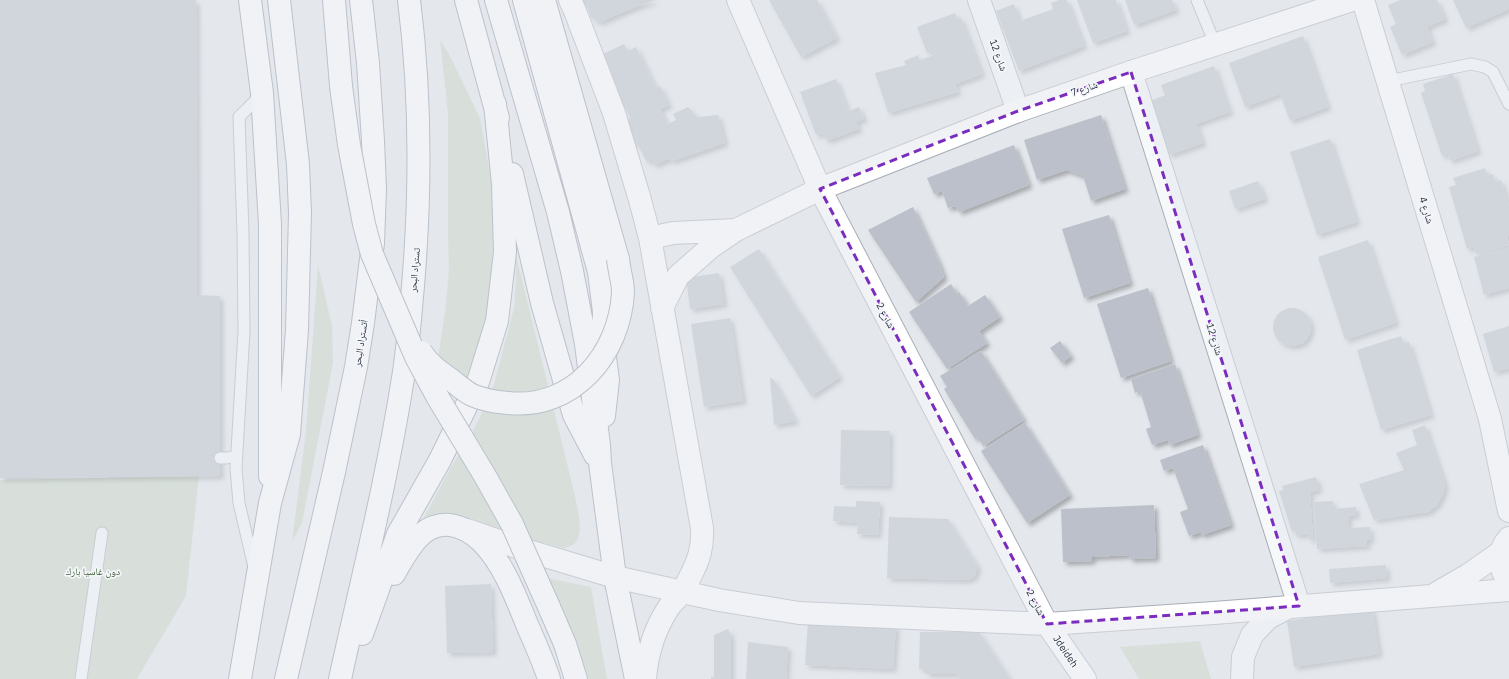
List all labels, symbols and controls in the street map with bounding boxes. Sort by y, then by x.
street label: شارع 12 [987,37,1010,73]
street label: شارع 7 [1069,78,1100,99]
street label: شارع 4 [1416,195,1437,226]
street label: تستراد البحر [406,247,423,294]
street label: شارع 2 [873,300,898,331]
street label: أتستراد البحر [350,319,371,368]
street label: شارع 12 [1203,321,1226,357]
park label: دون غاسيا بارك [66,565,120,578]
street label: شارع 2 [1023,587,1048,618]
street label: Jdeideh [1050,633,1081,670]

